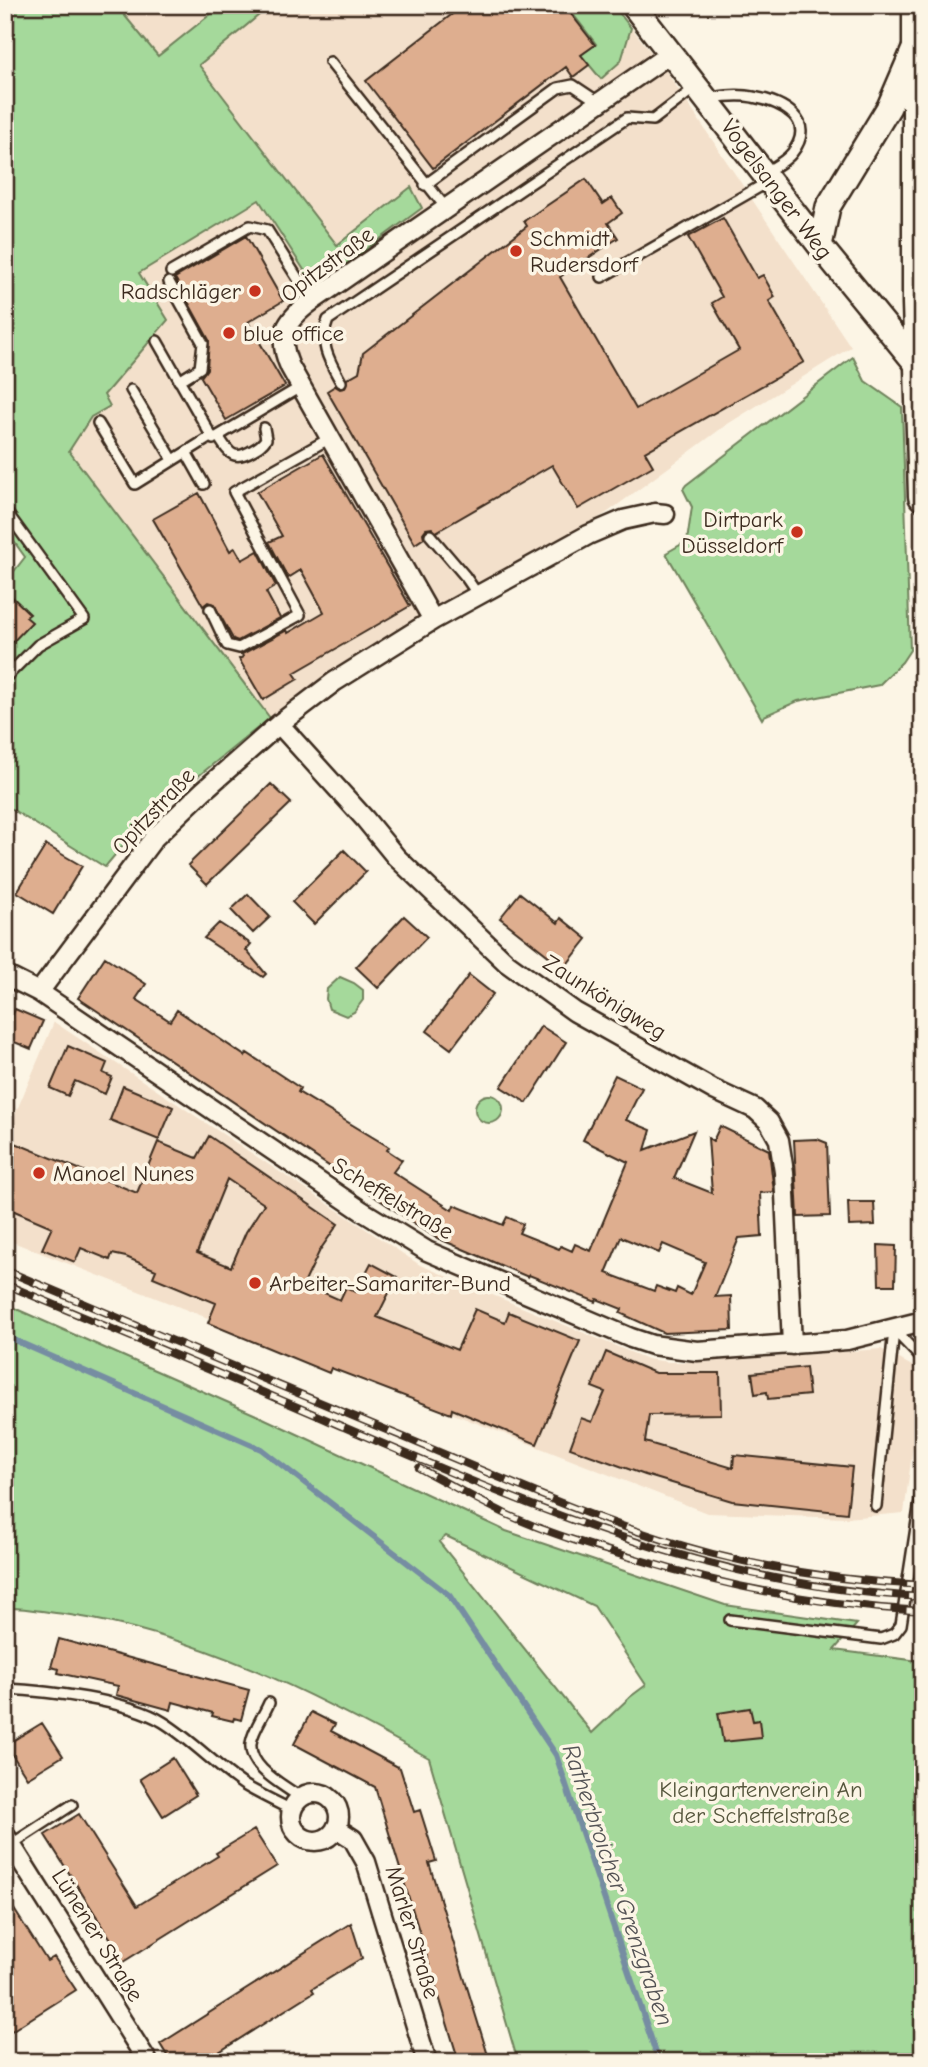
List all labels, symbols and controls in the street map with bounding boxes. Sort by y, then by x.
street label: Vogelsanger Weg [715,114,838,265]
street label: Opitzstraße [276,221,379,308]
place label: Schmidt Rudersdorf [530,225,639,278]
marker: Schmidt Rudersdorf [508,243,524,259]
place label: Radschläger [121,278,242,305]
marker: Radschläger [247,283,263,299]
place label: blue office [243,320,344,347]
marker: blue office [221,325,237,341]
place label: Dirtpark Düsseldorf [681,506,785,559]
marker: Dirtpark Düsseldorf [789,524,805,540]
street label: Opitzstraße [106,762,200,860]
street label: Zaunkönigweg [538,949,671,1046]
street label: Scheffelstraße [327,1152,458,1245]
place label: Manoel Nunes [53,1160,194,1187]
marker: Manoel Nunes [31,1165,47,1181]
place label: Arbeiter-Samariter-Bund [269,1270,511,1297]
marker: Arbeiter-Samariter-Bund [247,1275,263,1291]
water label: Ratherbroicher Grenzgraben [557,1741,679,2029]
park label: Kleingartenverein An der Scheffelstraße [659,1776,863,1829]
street label: Marler Straße [380,1863,445,2002]
street label: Lünener Straße [46,1864,149,2007]

